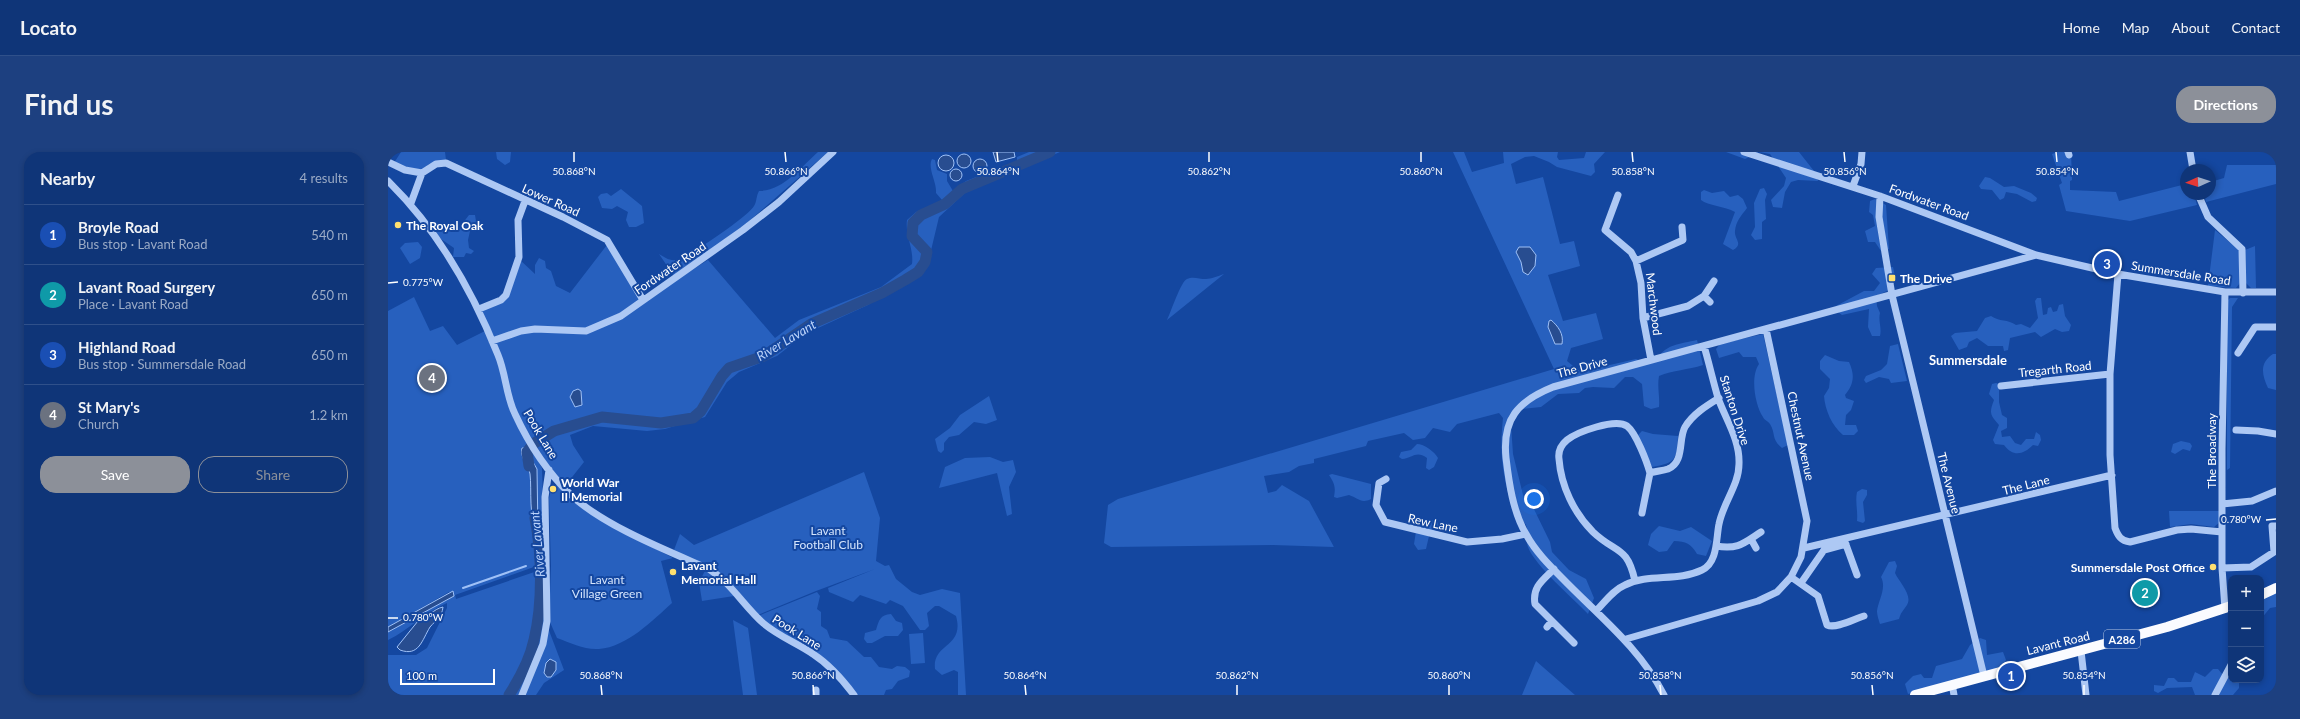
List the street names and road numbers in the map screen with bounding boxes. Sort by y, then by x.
street label: Lower Road [520,181,582,219]
street label: Fordwater Road [1887,181,1971,223]
street label: Fordwater Road [631,238,709,298]
street label: Summersdale Road [2130,258,2232,288]
street label: Marchwood [1643,272,1665,336]
street label: The Drive [1555,353,1609,381]
street label: Tregarth Road [2018,358,2092,380]
street label: Stanton Drive [1717,373,1753,447]
street label: Chestnut Avenue [1784,390,1818,482]
street label: Pook Lane [520,407,562,461]
street label: The Broadway [2204,412,2219,489]
street label: The Avenue [1934,451,1964,515]
street label: The Lane [2001,472,2051,498]
street label: Rew Lane [1407,510,1459,536]
street label: Pook Lane [770,611,824,653]
street label: Lavant Road [2025,628,2091,658]
road number: A286 [2104,630,2140,648]

